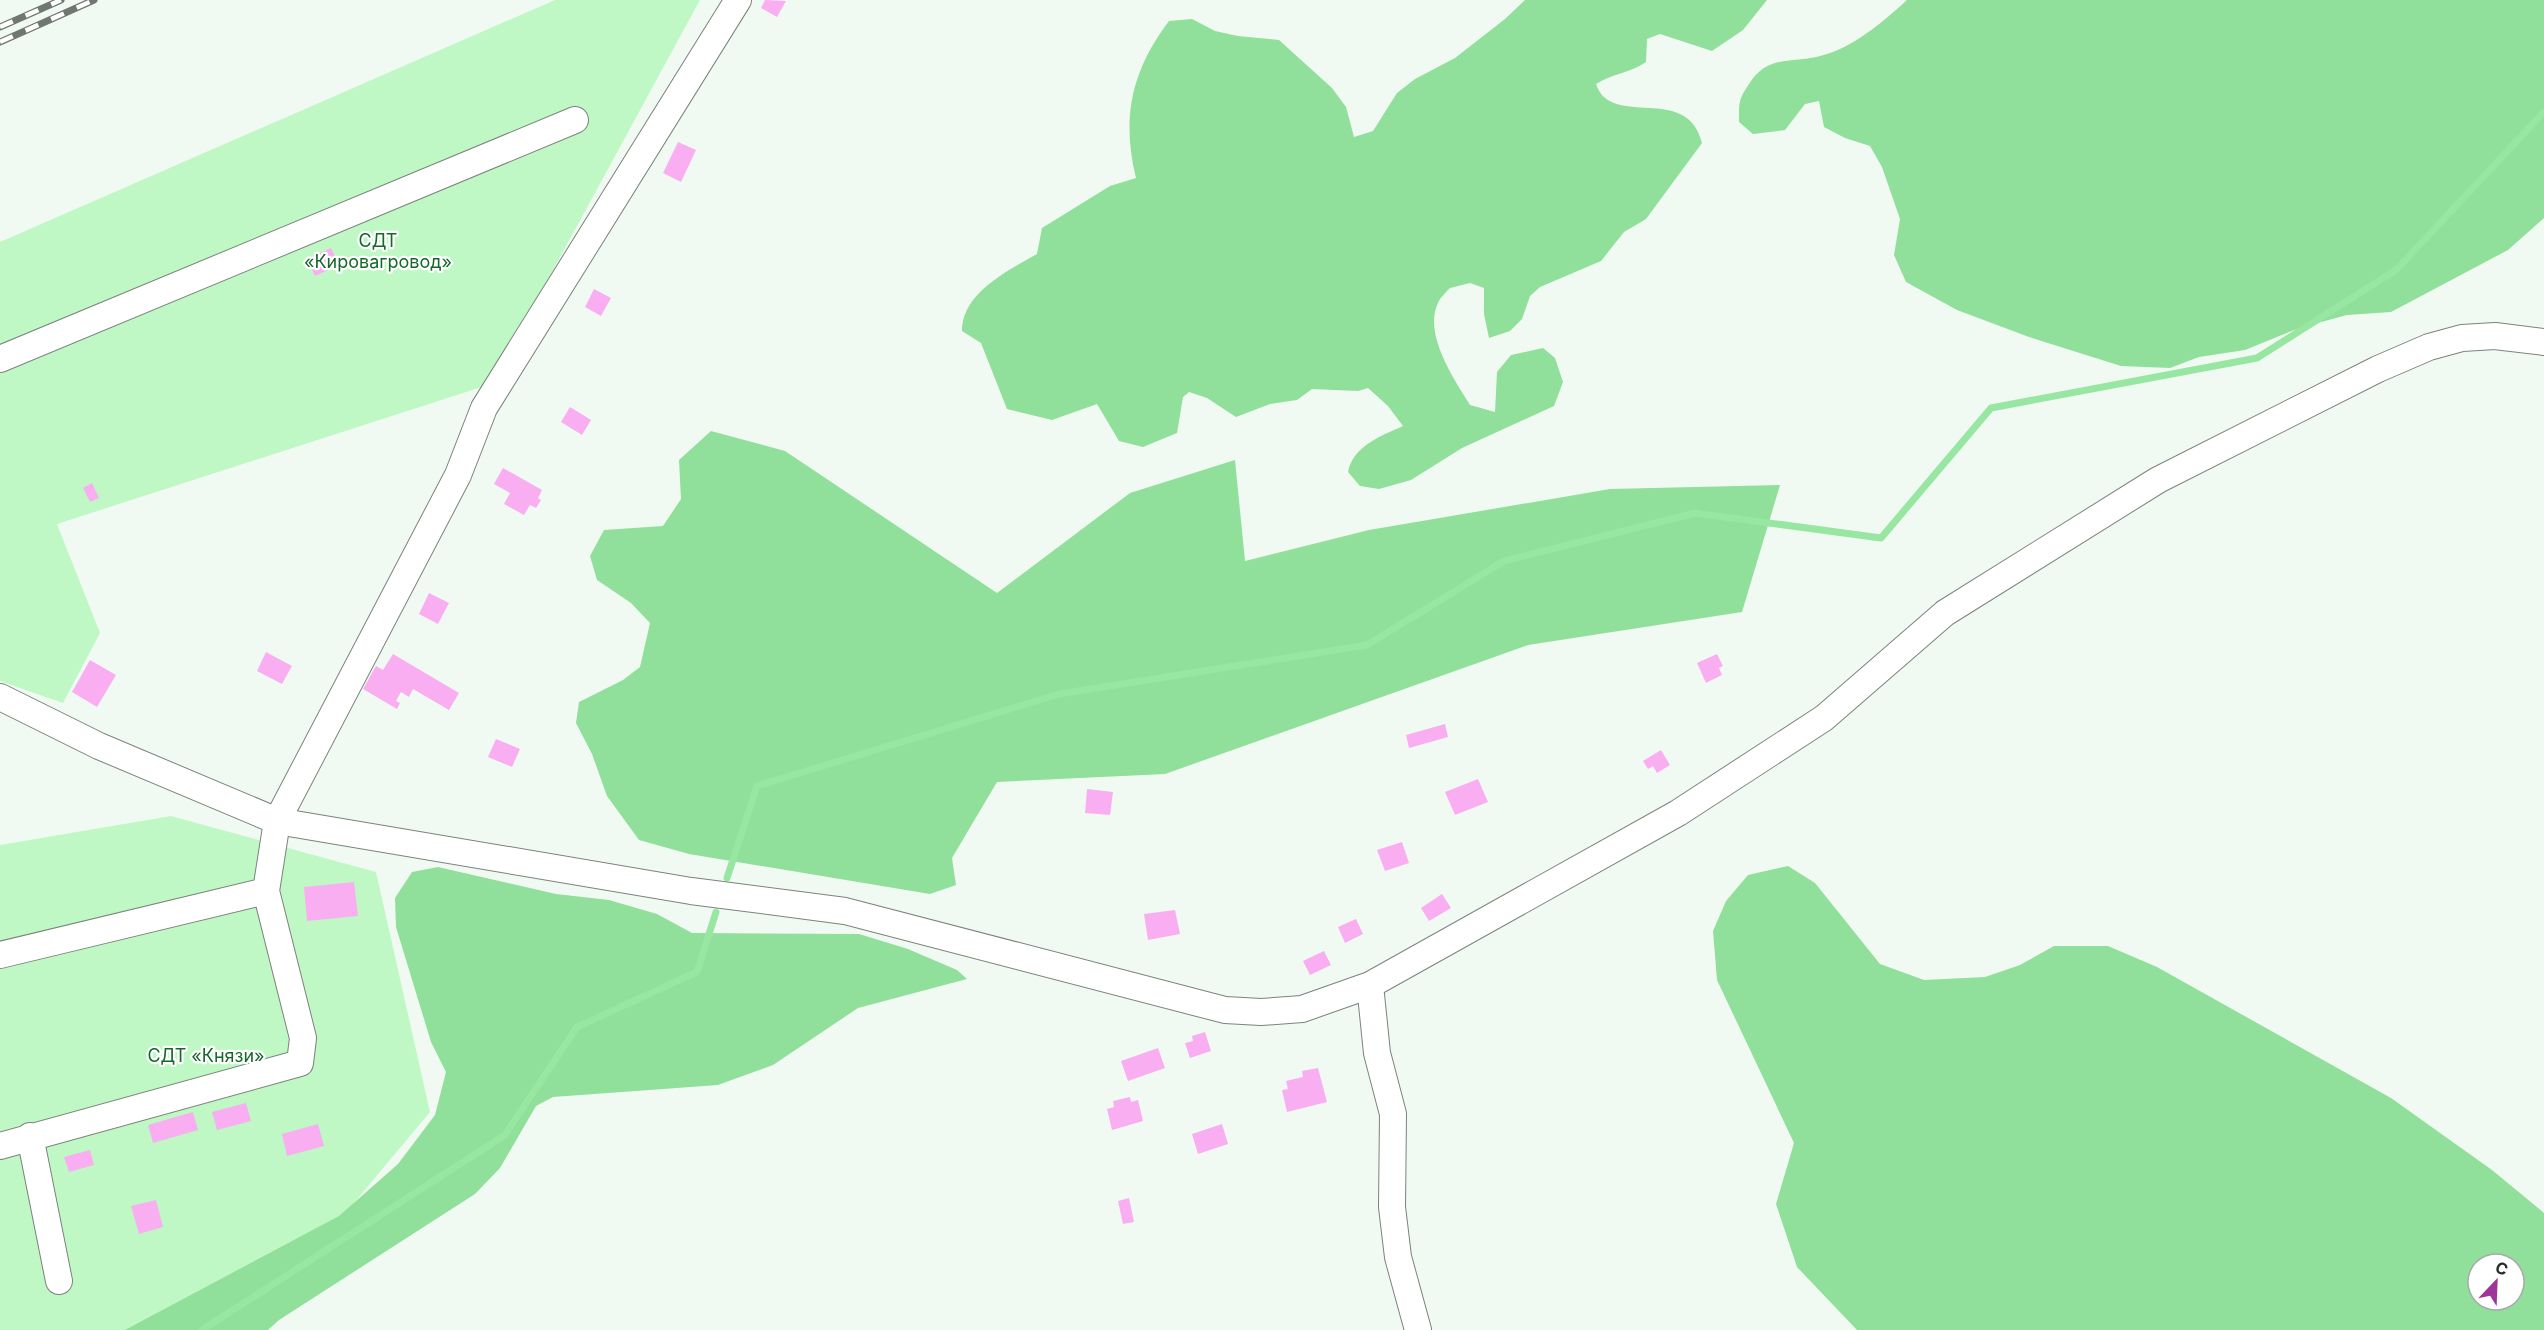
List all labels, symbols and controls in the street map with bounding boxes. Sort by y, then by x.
park label: СДТ «Кировагровод» [304,230,452,272]
park label: СДТ «Князи» [147,1045,265,1066]
north arrow [2466,1252,2526,1312]
text: С [2493,1257,2511,1280]

